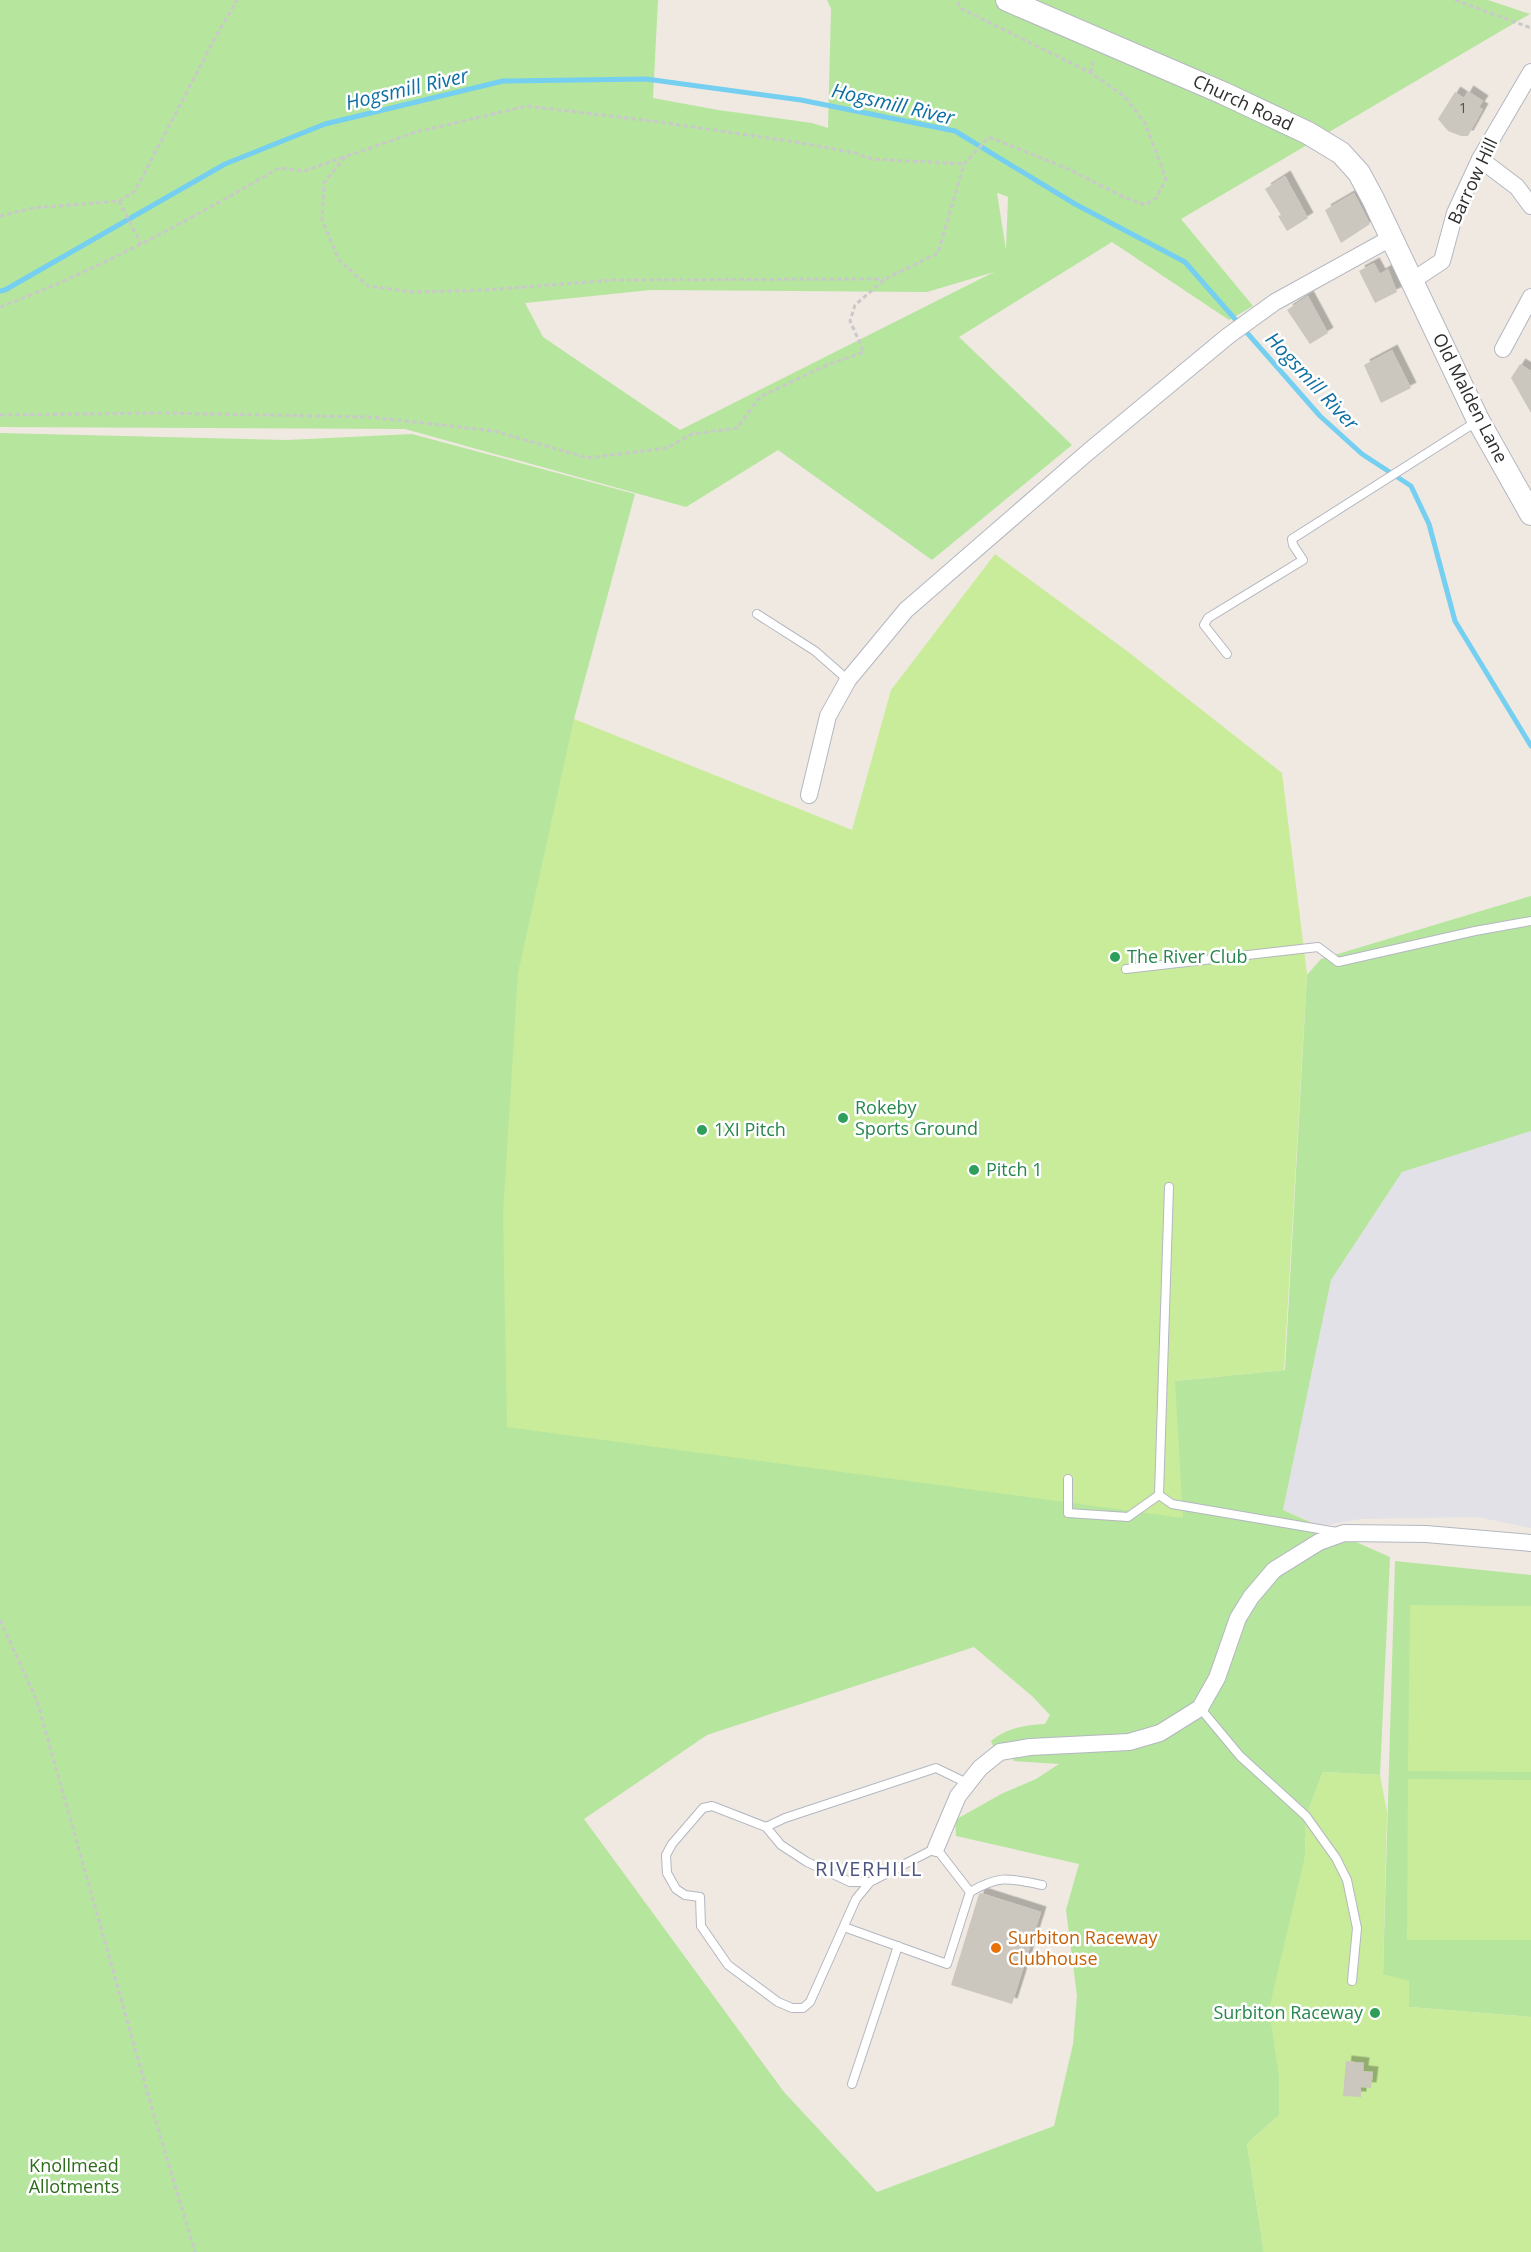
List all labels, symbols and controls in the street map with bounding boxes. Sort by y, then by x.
water label: Hogsmill River [343,61,472,116]
street label: Church Road [1189,68,1297,136]
water label: Hogsmill River [829,76,958,131]
house number: 1 [1459,97,1467,117]
street label: Barrow Hill [1442,133,1503,228]
water label: Hogsmill River [1260,326,1366,436]
street label: Old Malden Lane [1428,329,1514,466]
place label: The River Club [1127,944,1247,968]
marker: The River Club [1108,950,1122,964]
place label: Rokeby Sports Ground [855,1095,978,1140]
marker: Rokeby Sports Ground [836,1111,850,1125]
place label: 1XI Pitch [714,1117,786,1141]
marker: 1XI Pitch [695,1123,709,1137]
place label: Pitch 1 [986,1157,1042,1181]
marker: Pitch 1 [967,1163,981,1177]
district label: RIVERHILL [815,1855,923,1882]
place label: Surbiton Raceway Clubhouse [1008,1925,1159,1970]
marker: Surbiton Raceway Clubhouse [989,1941,1003,1955]
place label: Surbiton Raceway [1213,2000,1364,2024]
marker: Surbiton Raceway [1368,2006,1382,2020]
park label: Knollmead Allotments [29,2153,119,2198]

